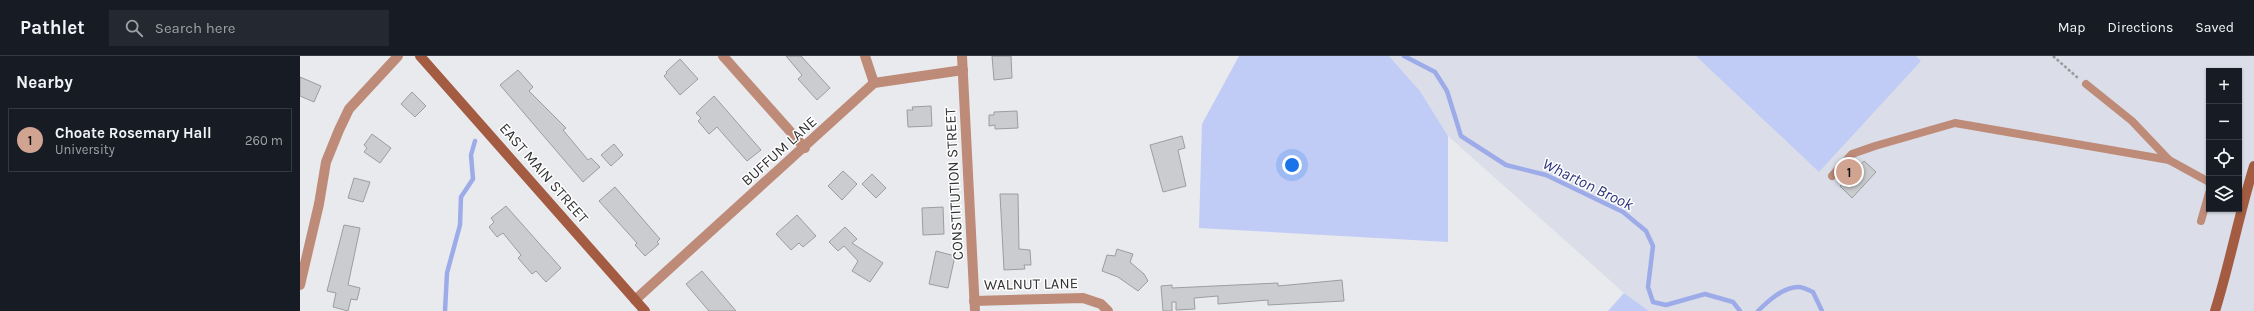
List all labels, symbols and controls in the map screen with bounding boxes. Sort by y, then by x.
search box [109,10,389,46]
text: Pathlet [20,17,85,39]
icon: search [123,17,145,39]
text: Search here [155,19,236,37]
text: Map [2058,19,2086,36]
text: Directions [2108,19,2173,36]
text: Saved [2195,19,2234,36]
map controls [2206,68,2242,212]
button: + [2206,68,2242,104]
text: Nearby [16,72,73,92]
button: − [2206,104,2242,140]
street label: CONSTITUTION STREET [941,107,967,261]
street label: BUFFUM LANE [738,112,820,190]
street label: EAST MAIN STREET [496,119,593,227]
text: Choate Rosemary Hall [55,124,212,142]
text: 1 [28,133,32,148]
text: 260 m [245,133,283,148]
button: locate [2206,140,2242,176]
text: University [55,142,115,157]
water label: Wharton Brook [1539,154,1637,215]
your location [1282,155,1302,175]
pin: 1 [1836,157,1862,187]
button: layers [2206,176,2242,212]
street label: WALNUT LANE [984,274,1078,294]

